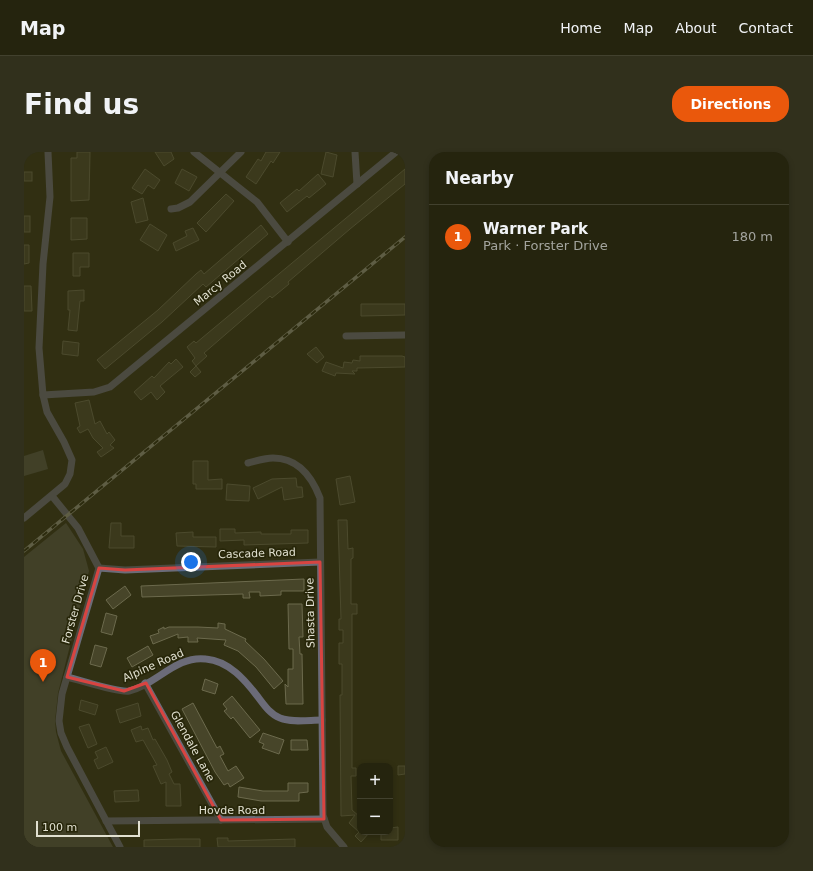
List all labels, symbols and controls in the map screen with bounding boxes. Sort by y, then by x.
text: Map [20,17,65,39]
text: Home [560,20,602,36]
text: Map [624,20,653,36]
text: About [675,20,717,36]
text: Contact [739,20,793,36]
button: Directions [672,86,789,122]
text: Find us [24,88,139,121]
text: Nearby [445,168,514,188]
text: Warner Park [483,220,588,238]
text: 1 [453,229,463,244]
text: 180 m [731,229,773,244]
text: Park · Forster Drive [483,238,608,253]
street label: Marcy Road [191,258,249,309]
street label: Cascade Road [218,546,296,561]
your location [181,552,201,572]
street label: Forster Drive [59,573,92,645]
street label: Shasta Drive [303,578,318,648]
street label: Alpine Road [121,646,186,685]
pin: 1 [30,649,56,682]
street label: Glendale Lane [168,709,218,784]
map controls [357,763,393,835]
button: + [357,763,393,799]
button: − [357,799,393,835]
street label: Hovde Road [199,804,265,817]
scale bar [36,819,140,838]
text: 100 m [42,821,77,834]

